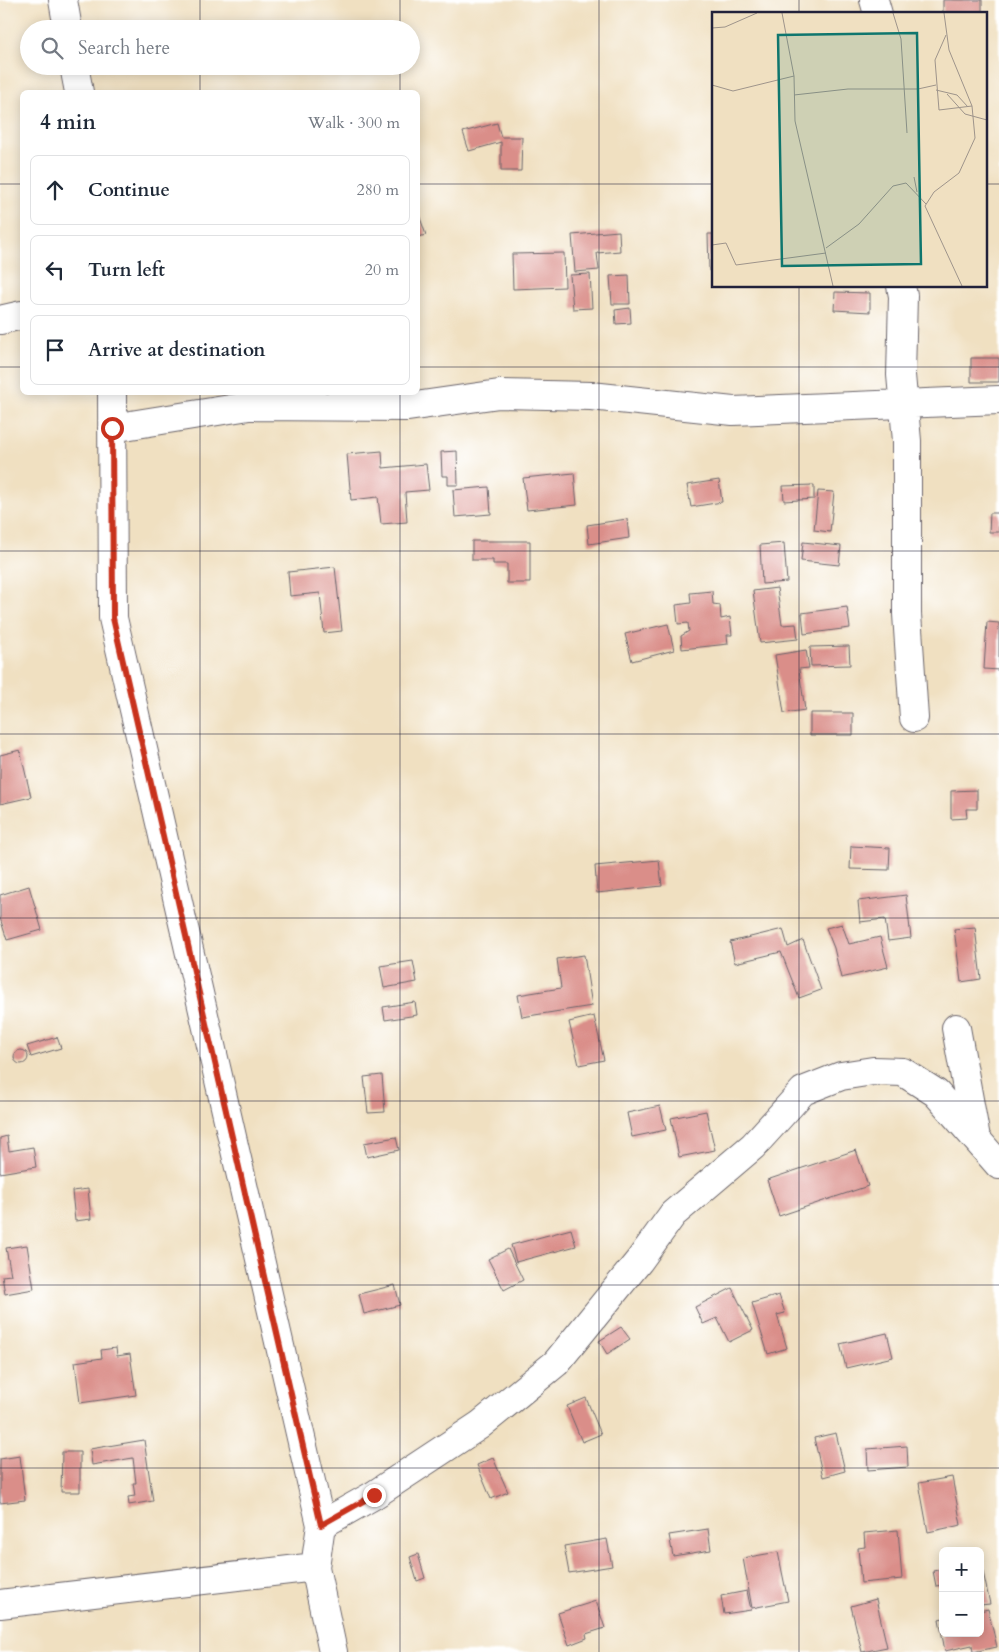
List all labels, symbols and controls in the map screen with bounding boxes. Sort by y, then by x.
inset map [712,12,986,288]
search box [20,20,420,75]
icon: search [38,34,66,62]
text: Search here [78,35,170,61]
text: 4 min [40,108,96,137]
text: Walk · 300 m [308,112,400,134]
icon: ahead [41,176,69,204]
text: Continue [88,177,170,203]
text: 280 m [357,179,399,201]
icon: left [41,256,69,284]
text: Turn left [88,257,165,283]
text: 20 m [365,259,399,281]
icon: arrive [41,336,69,364]
text: Arrive at destination [88,337,265,363]
route start [101,417,124,440]
route end [363,1484,386,1507]
map controls [939,1547,984,1637]
button: + [939,1547,984,1592]
button: − [939,1592,984,1637]

